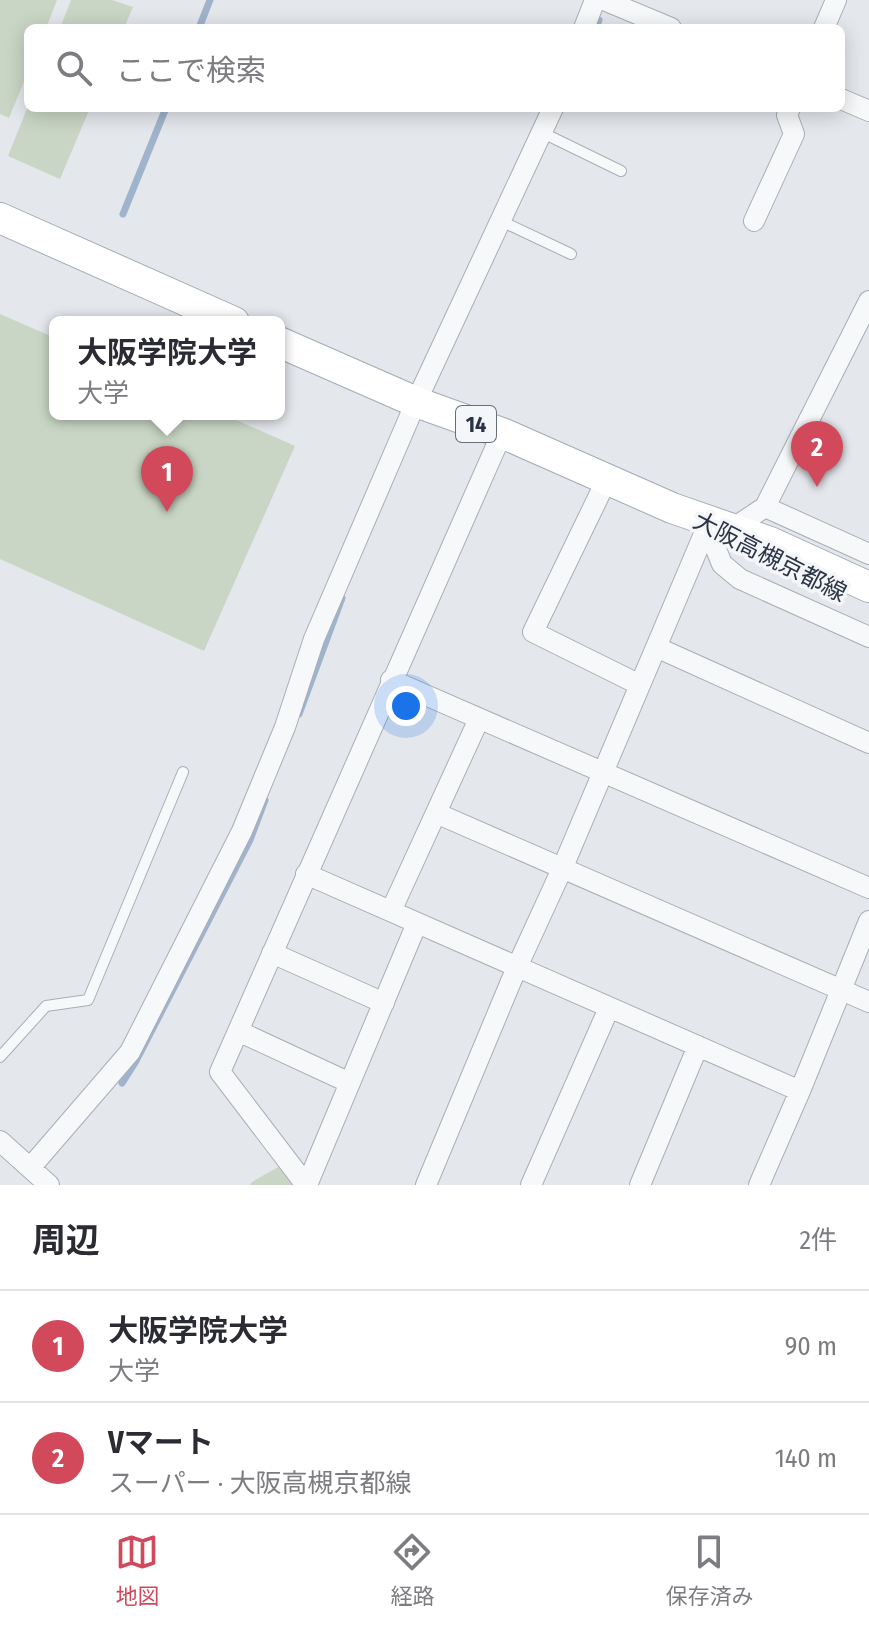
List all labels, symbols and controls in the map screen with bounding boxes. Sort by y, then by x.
search box [24,24,845,112]
icon: search [52,46,96,90]
text: ここで検索 [116,53,266,89]
popup [49,316,285,420]
text: 大阪学院大学 [77,335,257,371]
text: 大学 [77,378,129,409]
road number: 14 [456,406,496,442]
pin: 2 [791,421,843,487]
pin: 1 [141,446,193,512]
street label: 大阪高槻京都線 [689,506,851,608]
your location [386,686,426,726]
text: 周辺 [32,1220,100,1261]
text: 2件 [800,1225,837,1256]
text: 大阪学院大学 [108,1313,288,1349]
text: 1 [53,1331,64,1362]
text: 90 m [785,1331,837,1362]
text: 大学 [108,1356,160,1387]
text: Vマート [108,1425,214,1461]
text: 2 [52,1443,64,1474]
text: 140 m [775,1443,837,1474]
text: スーパー · 大阪高槻京都線 [108,1468,411,1499]
tab: 地図 [115,1530,160,1610]
tab: 経路 [390,1530,435,1610]
tab: 保存済み [665,1530,754,1610]

